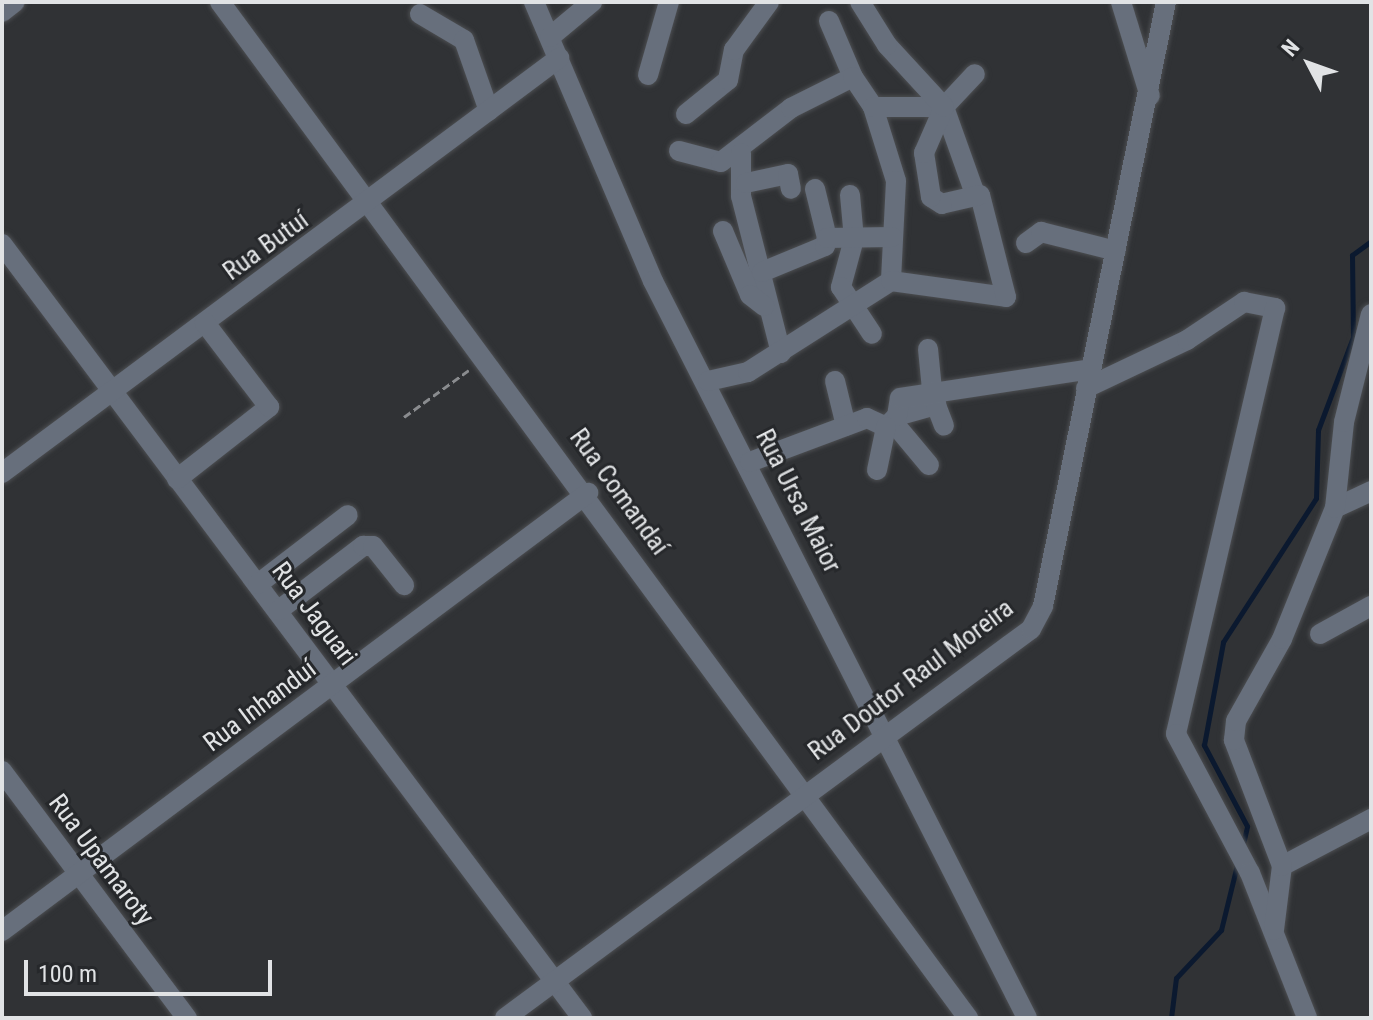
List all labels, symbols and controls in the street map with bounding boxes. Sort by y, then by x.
north arrow [1269,24,1349,104]
text: N [1277,35,1304,61]
street label: Rua Butuí [217,205,315,287]
street label: Rua Comandaí [563,423,675,561]
street label: Rua Ursa Maior [749,424,847,578]
street label: Rua Jaguari [265,556,363,672]
street label: Rua Doutor Raul Moreira [802,593,1020,767]
street label: Rua Inhanduí [197,653,323,759]
street label: Rua Upamaroty [42,788,160,932]
scale bar [28,944,276,994]
text: 100 m [38,960,97,988]

